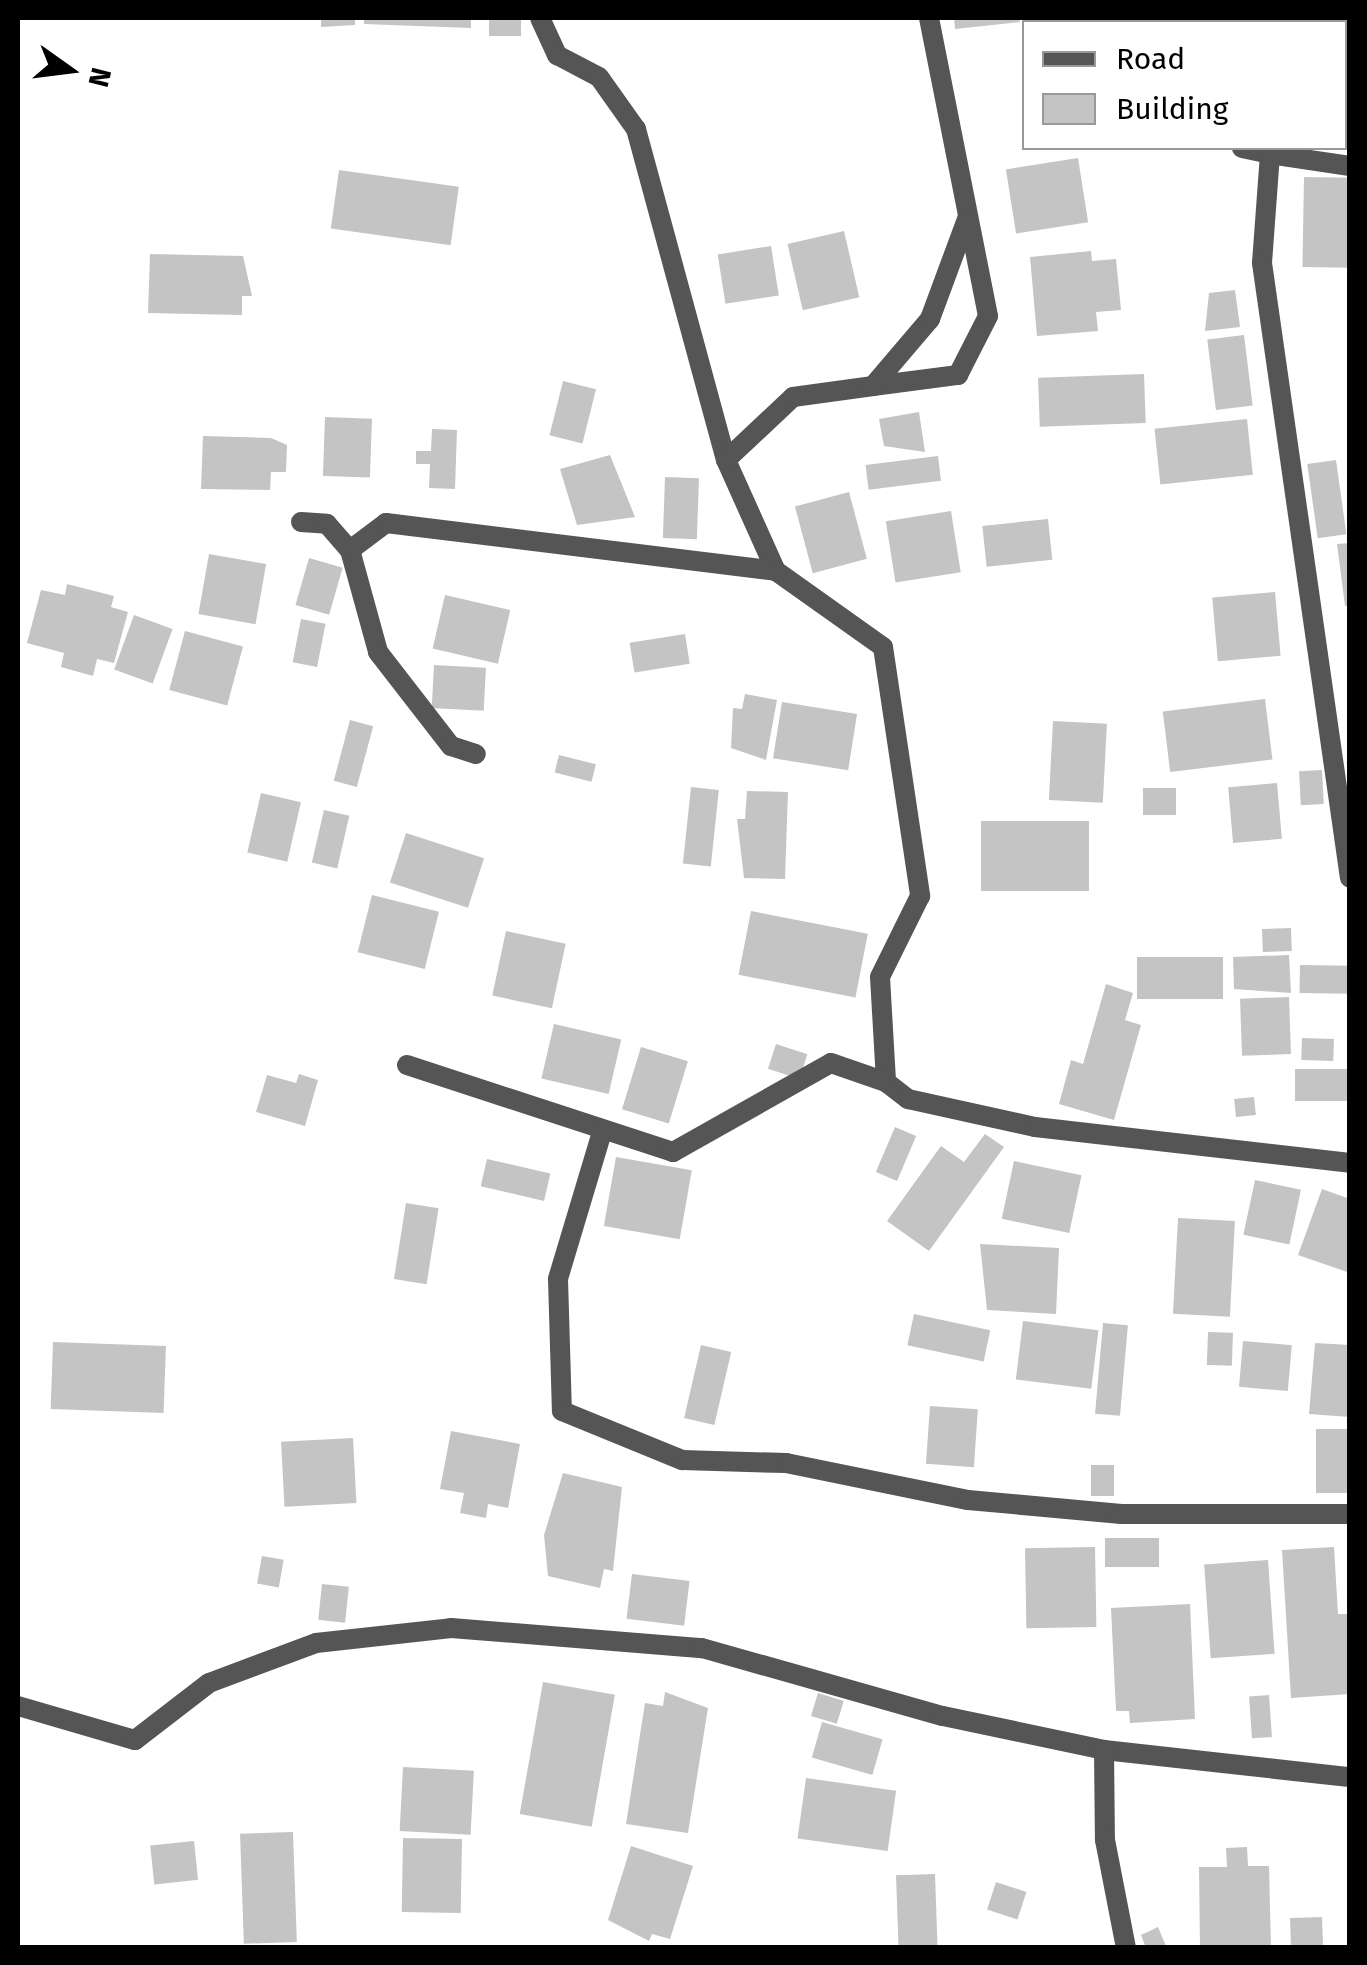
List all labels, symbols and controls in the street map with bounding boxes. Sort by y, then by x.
north arrow [20,20,120,120]
legend [1022,20,1347,150]
text: Road [1116,41,1185,77]
text: N [81,64,118,90]
text: Building [1116,91,1228,127]

